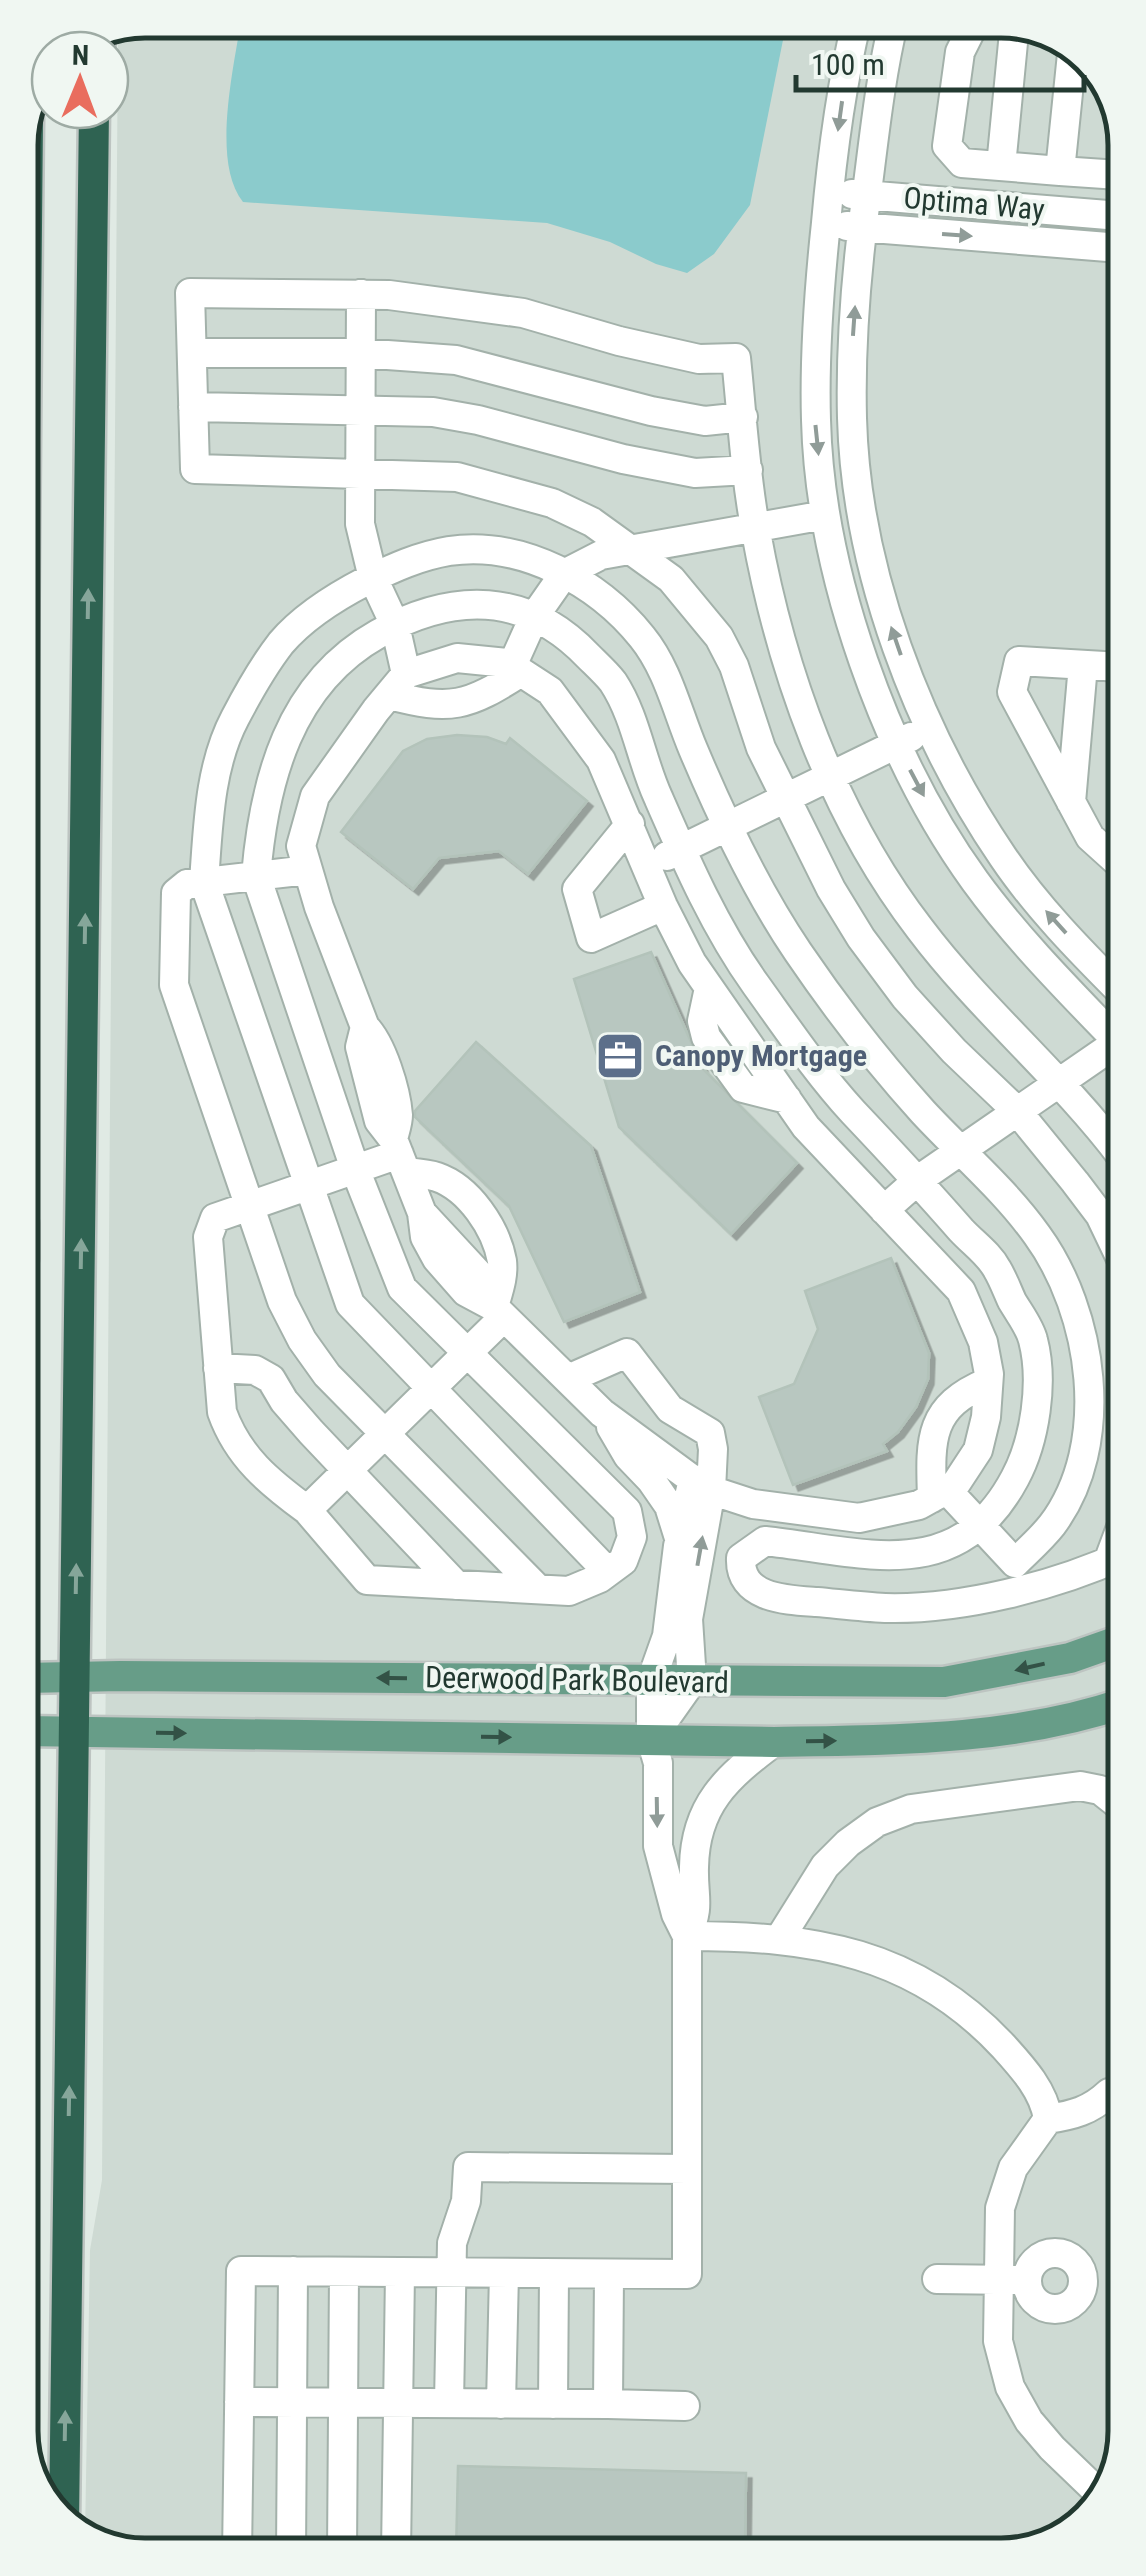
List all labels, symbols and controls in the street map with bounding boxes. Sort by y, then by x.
north arrow [30,30,130,130]
scale bar [796,30,1084,92]
text: N [72,39,89,72]
text: 100 m [811,47,885,82]
one-way arrow [831,101,847,132]
street label: Optima Way [902,180,1046,227]
one-way arrow [942,227,974,243]
one-way arrow [846,305,862,337]
one-way arrow [810,424,826,456]
one-way arrow [81,588,97,620]
one-way arrow [888,626,903,656]
one-way arrow [907,769,925,797]
one-way arrow [1045,910,1067,935]
one-way arrow [77,913,93,945]
office icon: Canopy Mortgage [594,1030,646,1082]
place label: Canopy Mortgage [655,1038,867,1073]
one-way arrow [73,1238,89,1270]
one-way arrow [693,1535,708,1566]
one-way arrow [68,1563,84,1595]
street label: Deerwood Park Boulevard [425,1659,729,1700]
one-way arrow [1014,1660,1045,1675]
one-way arrow [375,1670,407,1686]
one-way arrow [156,1726,188,1742]
one-way arrow [481,1729,512,1745]
one-way arrow [805,1733,837,1749]
one-way arrow [649,1796,665,1828]
one-way arrow [61,2084,77,2116]
one-way arrow [57,2409,73,2441]

